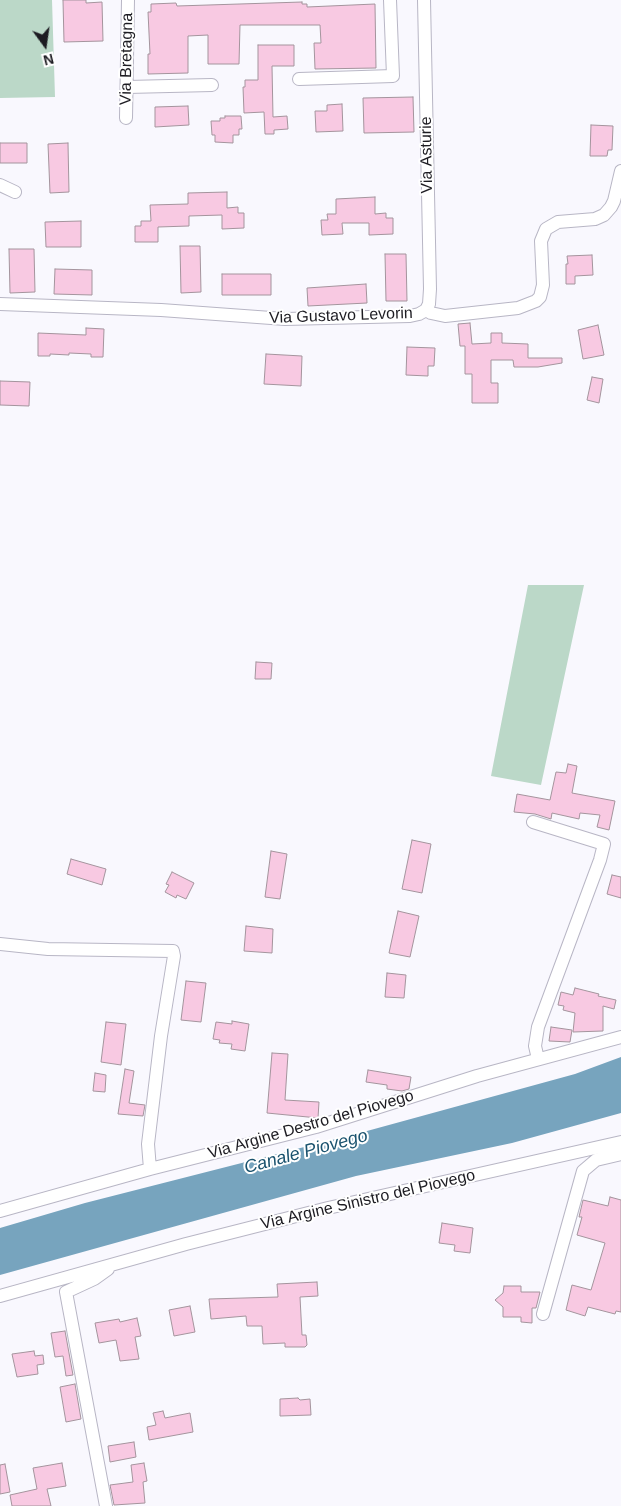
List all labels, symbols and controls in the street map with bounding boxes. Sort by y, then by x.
street label: Via Bretagna [117,13,137,105]
north arrow [20,20,70,70]
text: N [42,51,55,69]
street label: Via Asturie [417,116,437,194]
street label: Via Gustavo Levorin [269,304,413,328]
street label: Via Argine Destro del Piovego [206,1086,416,1164]
water label: Canale Piovego [242,1125,370,1179]
street label: Via Argine Sinistro del Piovego [259,1166,477,1234]

